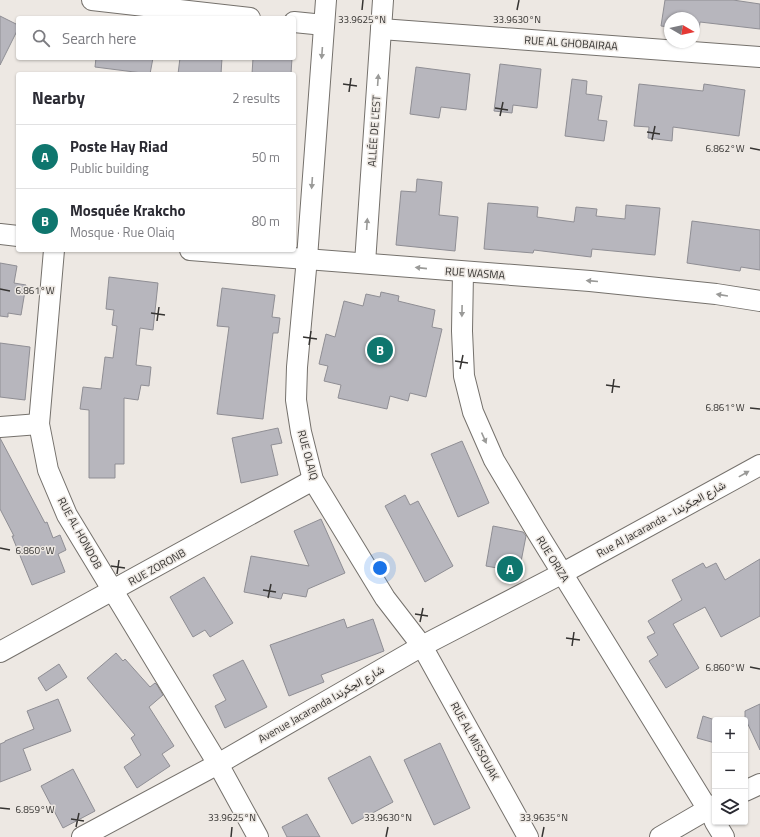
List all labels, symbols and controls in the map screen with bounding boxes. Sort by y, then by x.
text: 33.9625°N [338,12,386,27]
text: 33.9630°N [493,12,541,27]
north arrow [664,12,700,48]
search box [16,16,296,60]
icon: search [30,27,52,49]
text: Search here [62,27,136,50]
street label: RUE AL GHOBAIRAA [524,32,619,54]
one-way arrow [319,47,326,59]
one-way arrow [374,74,381,86]
text: Nearby [32,85,85,111]
text: 2 results [232,88,280,108]
street label: ALLÉE DE L'EST [364,95,384,167]
text: Poste Hay Riad [70,135,168,158]
text: 6.862°W [705,141,745,156]
text: A [41,147,49,167]
text: 50 m [252,147,280,167]
text: Public building [70,158,149,178]
one-way arrow [309,177,316,189]
text: Mosquée Krakcho [70,199,185,222]
text: B [41,211,49,231]
text: 80 m [252,211,280,231]
one-way arrow [364,218,371,230]
text: Mosque · Rue Olaiq [70,222,175,242]
street label: RUE WASMA [444,263,506,283]
one-way arrow [415,265,427,271]
one-way arrow [586,278,598,284]
text: 6.861°W [15,283,55,298]
one-way arrow [715,292,728,298]
one-way arrow [459,305,465,318]
pin: B [367,335,393,365]
text: 6.861°W [705,400,745,415]
street label: RUE OLAIQ [294,428,322,482]
one-way arrow [481,432,487,443]
one-way arrow [738,471,750,477]
street label: Rue Al Jacaranda - شارع الجكرندا [593,477,729,561]
street label: RUE AL HONDOB [54,494,106,572]
street label: RUE ORIZA [533,533,574,585]
text: 6.860°W [15,543,55,558]
street label: RUE ZORONB [125,544,189,589]
pin: A [497,554,523,584]
your location [370,558,390,578]
text: 6.860°W [705,660,745,675]
street label: Avenue Jacaranda شارع الجكرندا [255,661,387,747]
street label: RUE AL MISSOUAK [447,699,504,784]
map controls [712,717,748,825]
button: + [712,717,748,753]
button: − [712,753,748,789]
button: layers [712,789,748,825]
text: 6.859°W [15,802,55,817]
text: 33.9625°N [208,810,256,825]
text: 33.9630°N [364,810,412,825]
text: 33.9635°N [520,810,568,825]

